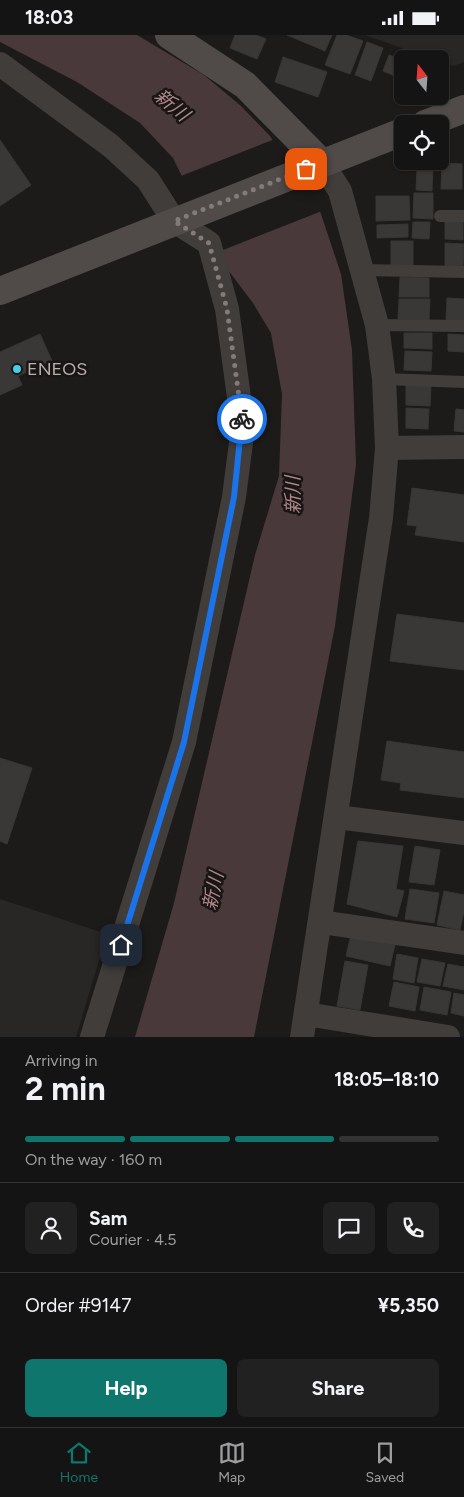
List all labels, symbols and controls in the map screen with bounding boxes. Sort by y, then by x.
text: 18:03 [25,6,73,29]
north arrow [394,50,449,105]
map controls [394,50,449,170]
water label: 新川 [150,84,195,127]
button: locate [394,115,449,170]
pin [285,148,327,190]
icon: bag [292,155,320,183]
place label: ENEOS [27,358,87,380]
marker: ENEOS [11,363,23,375]
courier [217,394,267,444]
icon: bike [228,405,256,433]
water label: 新川 [281,474,305,514]
water label: 新川 [198,868,229,912]
pin [100,924,142,966]
icon: home [107,931,135,959]
text: Arriving in [25,1051,97,1070]
text: 18:05–18:10 [334,1068,439,1091]
text: 2 min [25,1070,106,1108]
text: On the way · 160 m [25,1150,162,1169]
button: person [25,1202,77,1254]
button: chat [323,1202,375,1254]
button: phone [387,1202,439,1254]
text: Sam [89,1207,127,1230]
text: Courier · 4.5 [89,1230,176,1249]
text: Order #9147 [25,1294,131,1317]
text: ¥5,350 [378,1294,439,1317]
button: Help [25,1359,227,1417]
button: Share [237,1359,439,1417]
tab: Home [60,1439,98,1486]
tab: Map [218,1439,246,1486]
tab: Saved [366,1439,404,1486]

